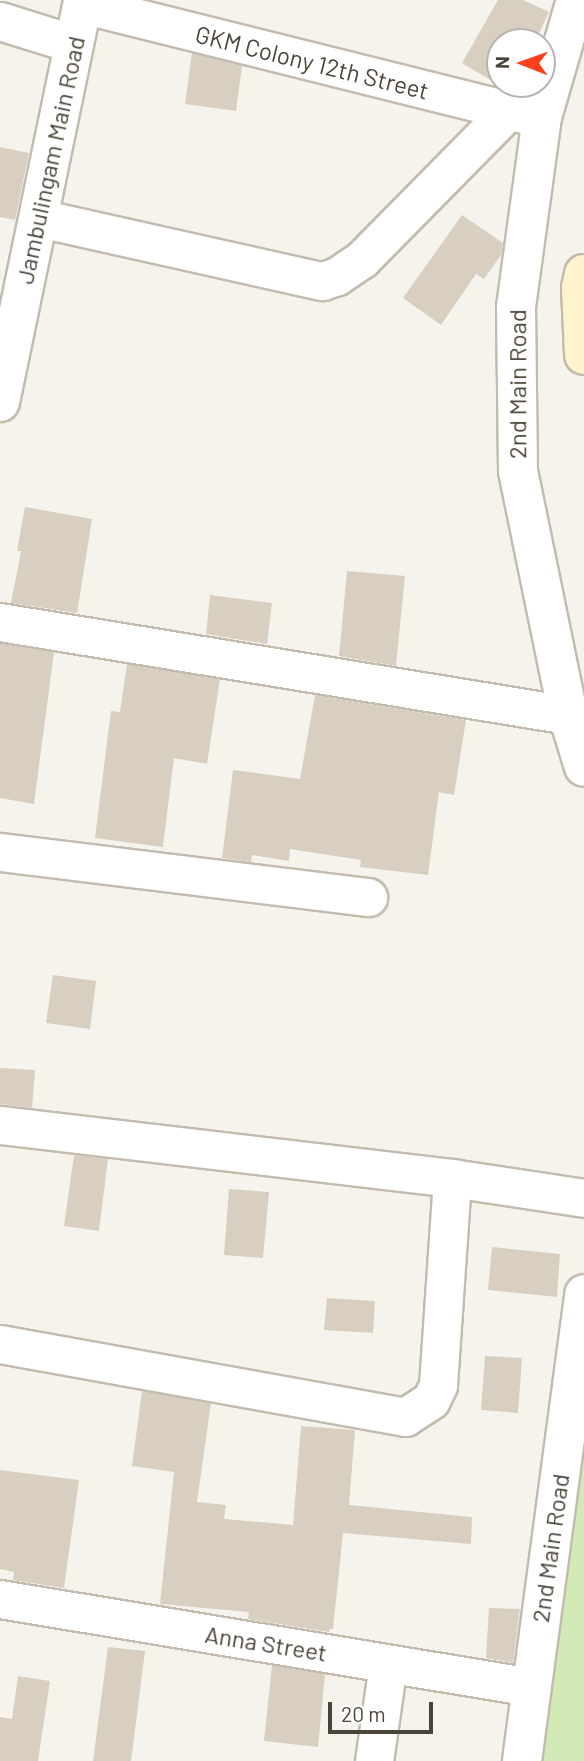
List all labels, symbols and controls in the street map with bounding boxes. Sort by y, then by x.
street label: GKM Colony 12th Street [192,19,432,105]
north arrow [486,28,556,98]
street label: Jambulingam Main Road [10,33,90,287]
text: N [490,56,513,69]
street label: 2nd Main Road [503,309,531,459]
street label: 2nd Main Road [525,1472,575,1624]
street label: Anna Street [203,1619,329,1667]
scale bar [332,1688,437,1732]
text: 20 m [341,1701,386,1726]

